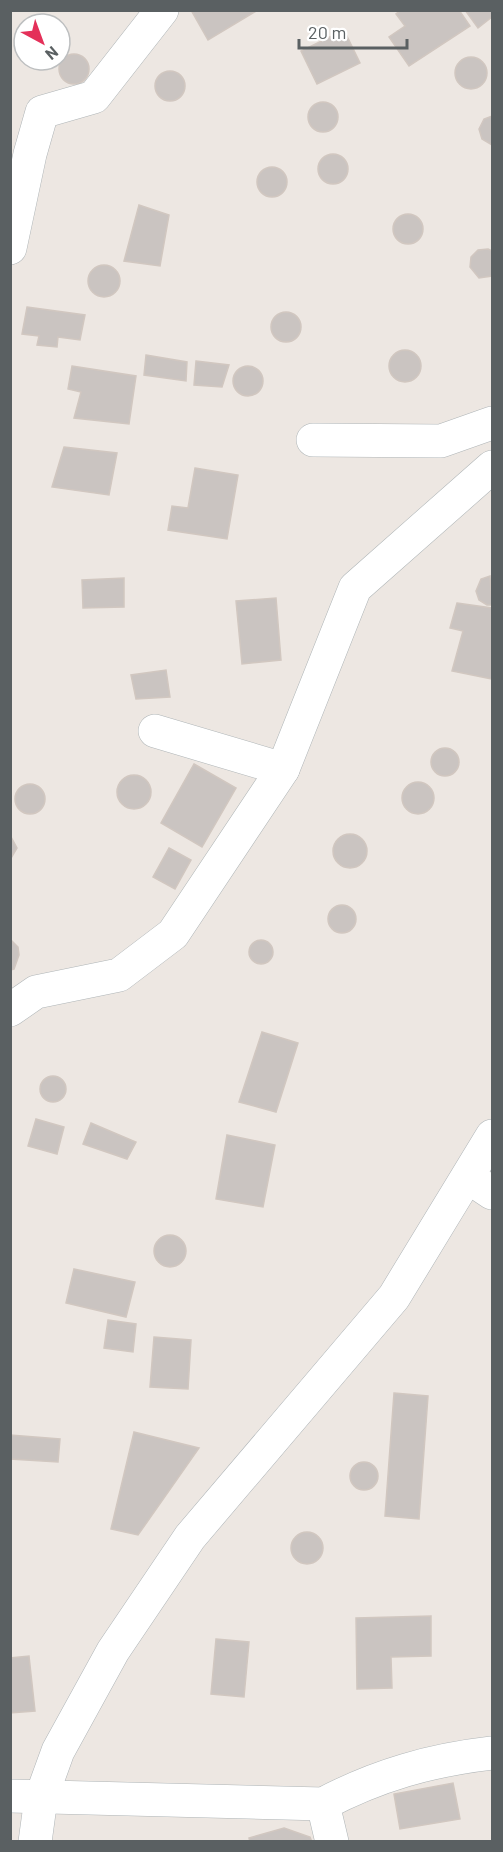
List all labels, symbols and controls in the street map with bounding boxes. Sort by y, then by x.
north arrow [12,12,72,72]
scale bar [299,12,407,50]
text: 20 m [308,21,346,43]
text: N [42,43,62,64]

